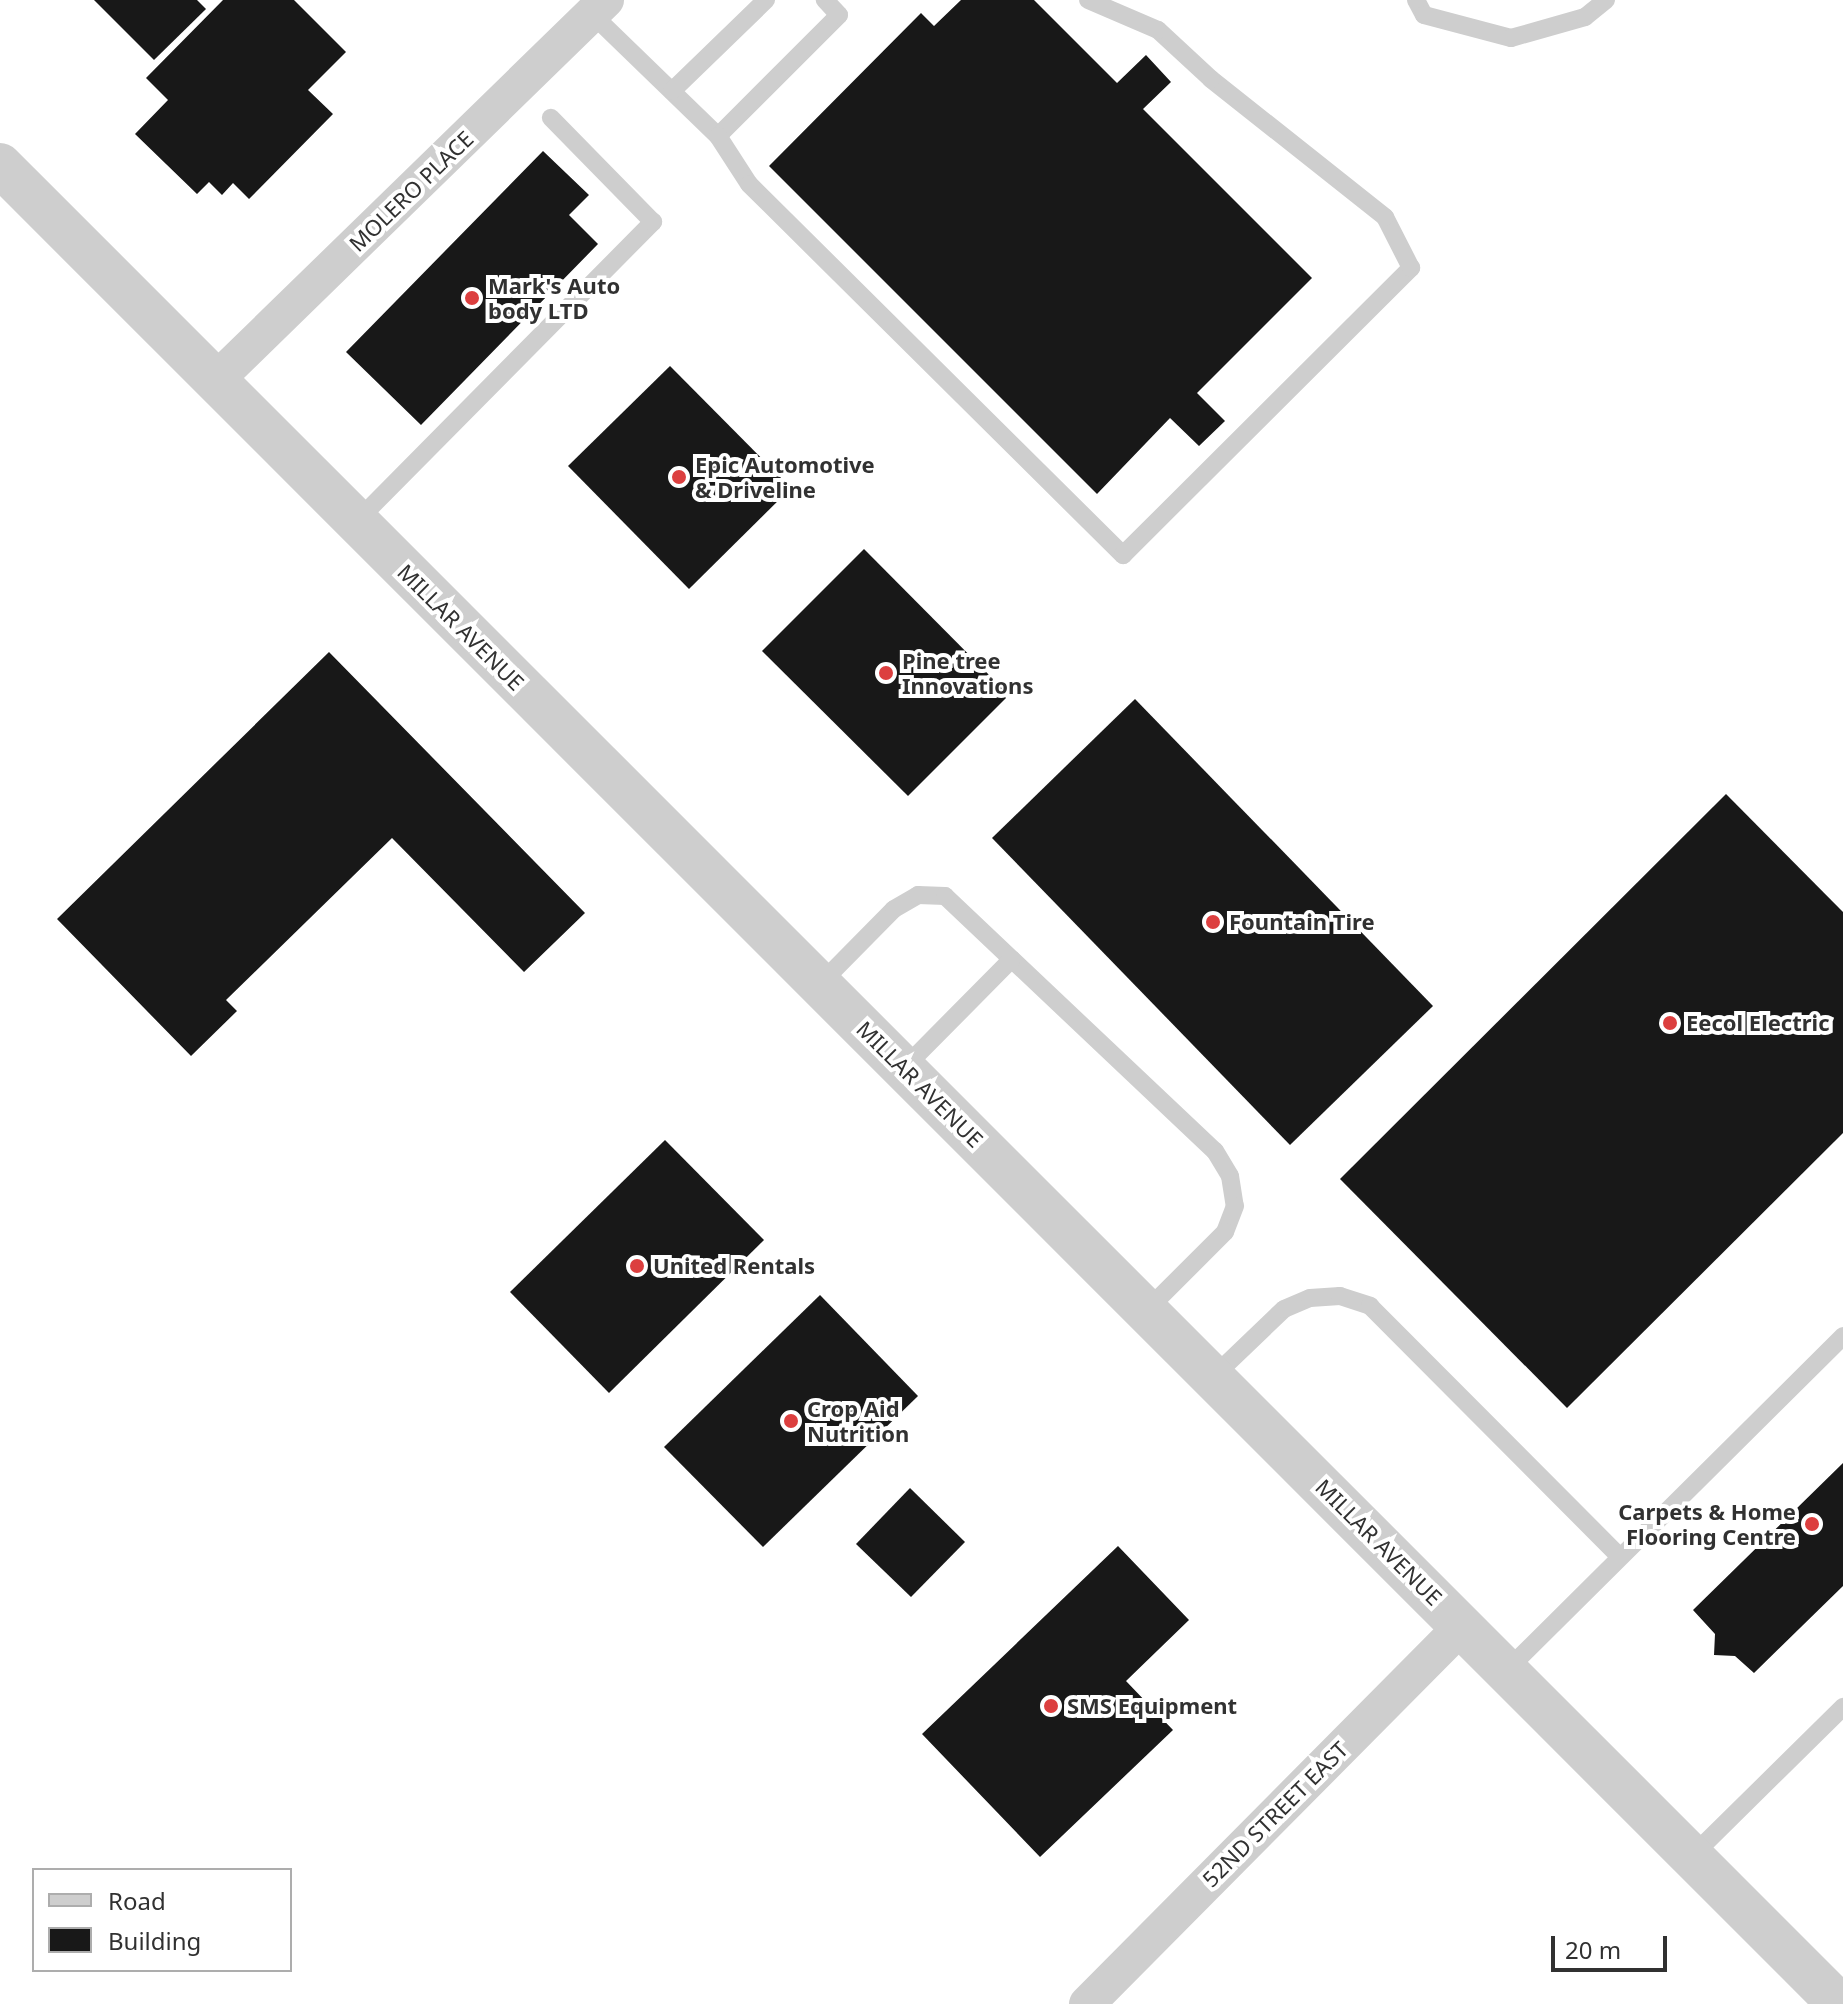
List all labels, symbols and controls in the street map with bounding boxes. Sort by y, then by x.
street label: MOLERO PLACE [344,125,478,257]
place label: Mark's Auto body LTD [488,272,620,324]
marker: Mark's Auto body LTD [463,289,481,307]
place label: Epic Automotive & Driveline [695,451,875,502]
marker: Epic Automotive & Driveline [670,468,688,486]
street label: MILLAR AVENUE [392,558,530,696]
place label: Pine tree Innovations [902,647,1033,698]
marker: Pine tree Innovations [877,664,895,682]
place label: Fountain Tire [1229,909,1375,935]
marker: Fountain Tire [1204,913,1222,931]
place label: Eecol Electric [1686,1010,1830,1036]
marker: Eecol Electric [1661,1014,1679,1032]
street label: MILLAR AVENUE [851,1015,989,1153]
place label: United Rentals [653,1253,815,1279]
marker: United Rentals [628,1257,646,1275]
place label: Crop Aid Nutrition [807,1395,909,1446]
marker: Crop Aid Nutrition [782,1412,800,1430]
street label: MILLAR AVENUE [1310,1473,1448,1611]
place label: Carpets & Home Flooring Centre [1618,1498,1796,1550]
marker: Carpets & Home Flooring Centre [1803,1515,1821,1533]
place label: SMS Equipment [1067,1693,1237,1719]
marker: SMS Equipment [1042,1697,1060,1715]
street label: 52ND STREET EAST [1197,1736,1353,1892]
legend [32,1868,292,1972]
text: Road [108,1884,166,1917]
scale bar [1555,1920,1671,1970]
text: Building [108,1924,201,1957]
text: 20 m [1565,1933,1621,1966]

